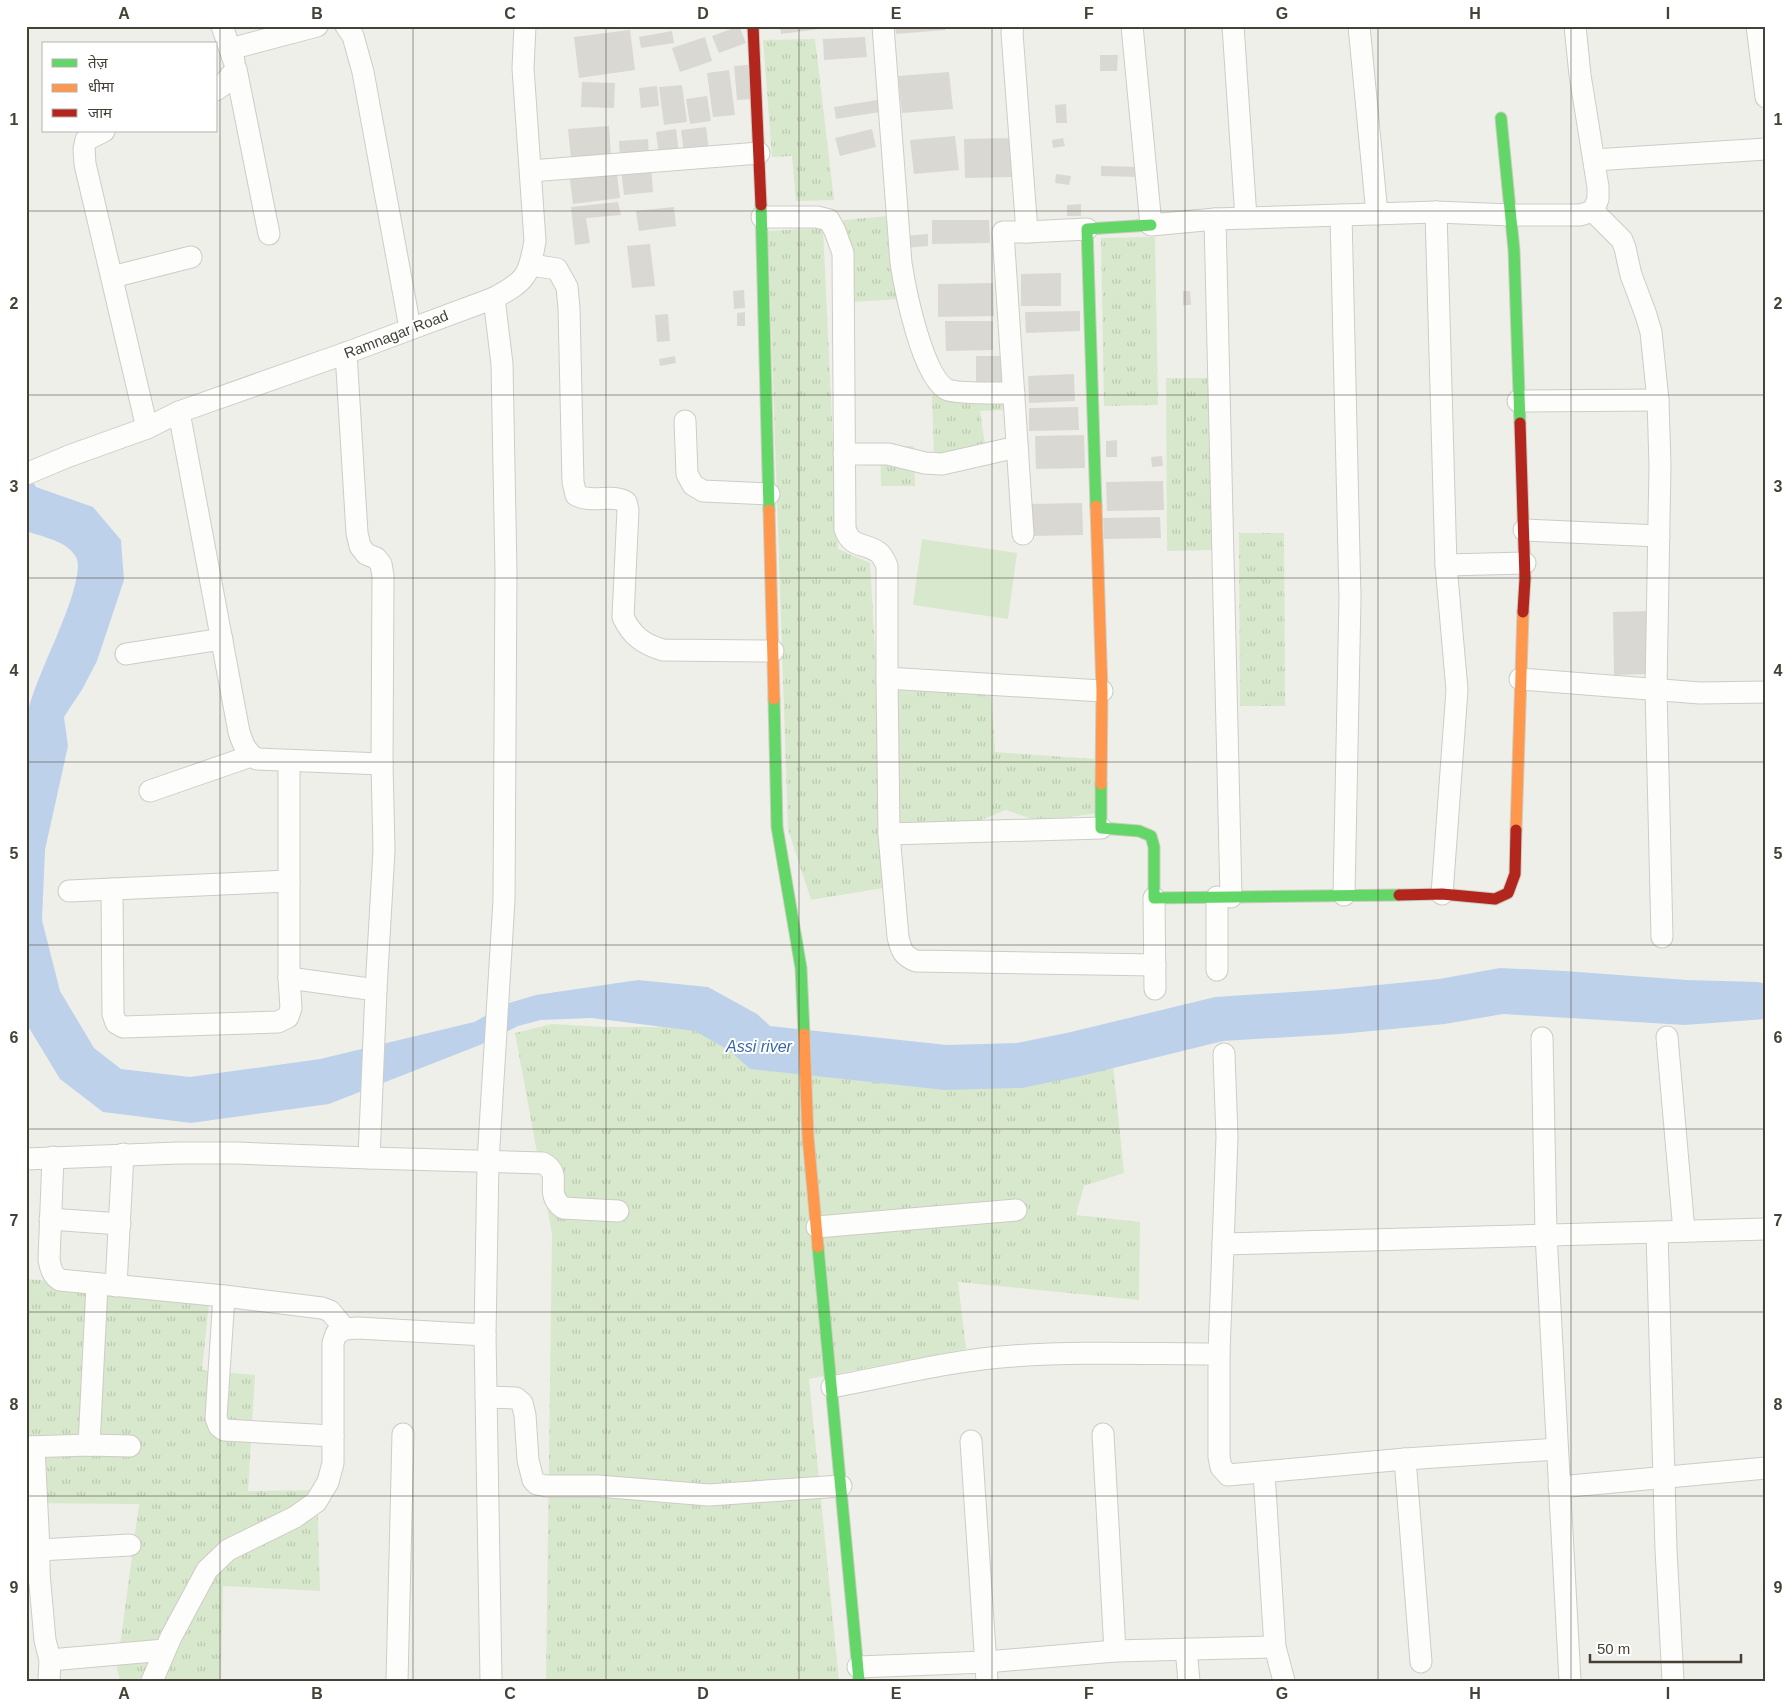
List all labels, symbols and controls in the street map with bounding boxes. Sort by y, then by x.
text: A [118,5,130,22]
text: B [311,5,323,22]
text: C [504,5,516,22]
text: D [697,5,709,22]
text: E [891,5,902,22]
text: F [1084,5,1094,22]
text: G [1276,5,1288,22]
text: H [1469,5,1481,22]
text: I [1666,5,1670,22]
legend [42,42,218,132]
text: तेज़ [88,54,109,71]
text: धीमा [88,78,115,95]
text: जाम [88,104,113,121]
text: 1 [10,111,19,128]
text: 1 [1774,111,1783,128]
text: 2 [10,295,19,312]
text: 2 [1774,295,1783,312]
street label: Ramnagar Road [342,306,450,362]
text: 3 [10,478,19,495]
text: 3 [1774,478,1783,495]
text: 4 [10,662,19,679]
text: 4 [1774,662,1783,679]
text: 5 [10,845,19,862]
text: 5 [1774,845,1783,862]
text: 6 [10,1029,19,1046]
text: 6 [1774,1029,1783,1046]
water label: Assi river [725,1038,793,1055]
text: 7 [10,1212,19,1229]
text: 7 [1774,1212,1783,1229]
text: 8 [10,1396,19,1413]
text: 8 [1774,1396,1783,1413]
text: 9 [10,1579,19,1596]
text: 9 [1774,1579,1783,1596]
scale bar [1590,1632,1741,1664]
text: 50 m [1597,1640,1630,1657]
text: A [118,1685,130,1702]
text: B [311,1685,323,1702]
text: C [504,1685,516,1702]
text: D [697,1685,709,1702]
text: E [891,1685,902,1702]
text: F [1084,1685,1094,1702]
text: G [1276,1685,1288,1702]
text: H [1469,1685,1481,1702]
text: I [1666,1685,1670,1702]

